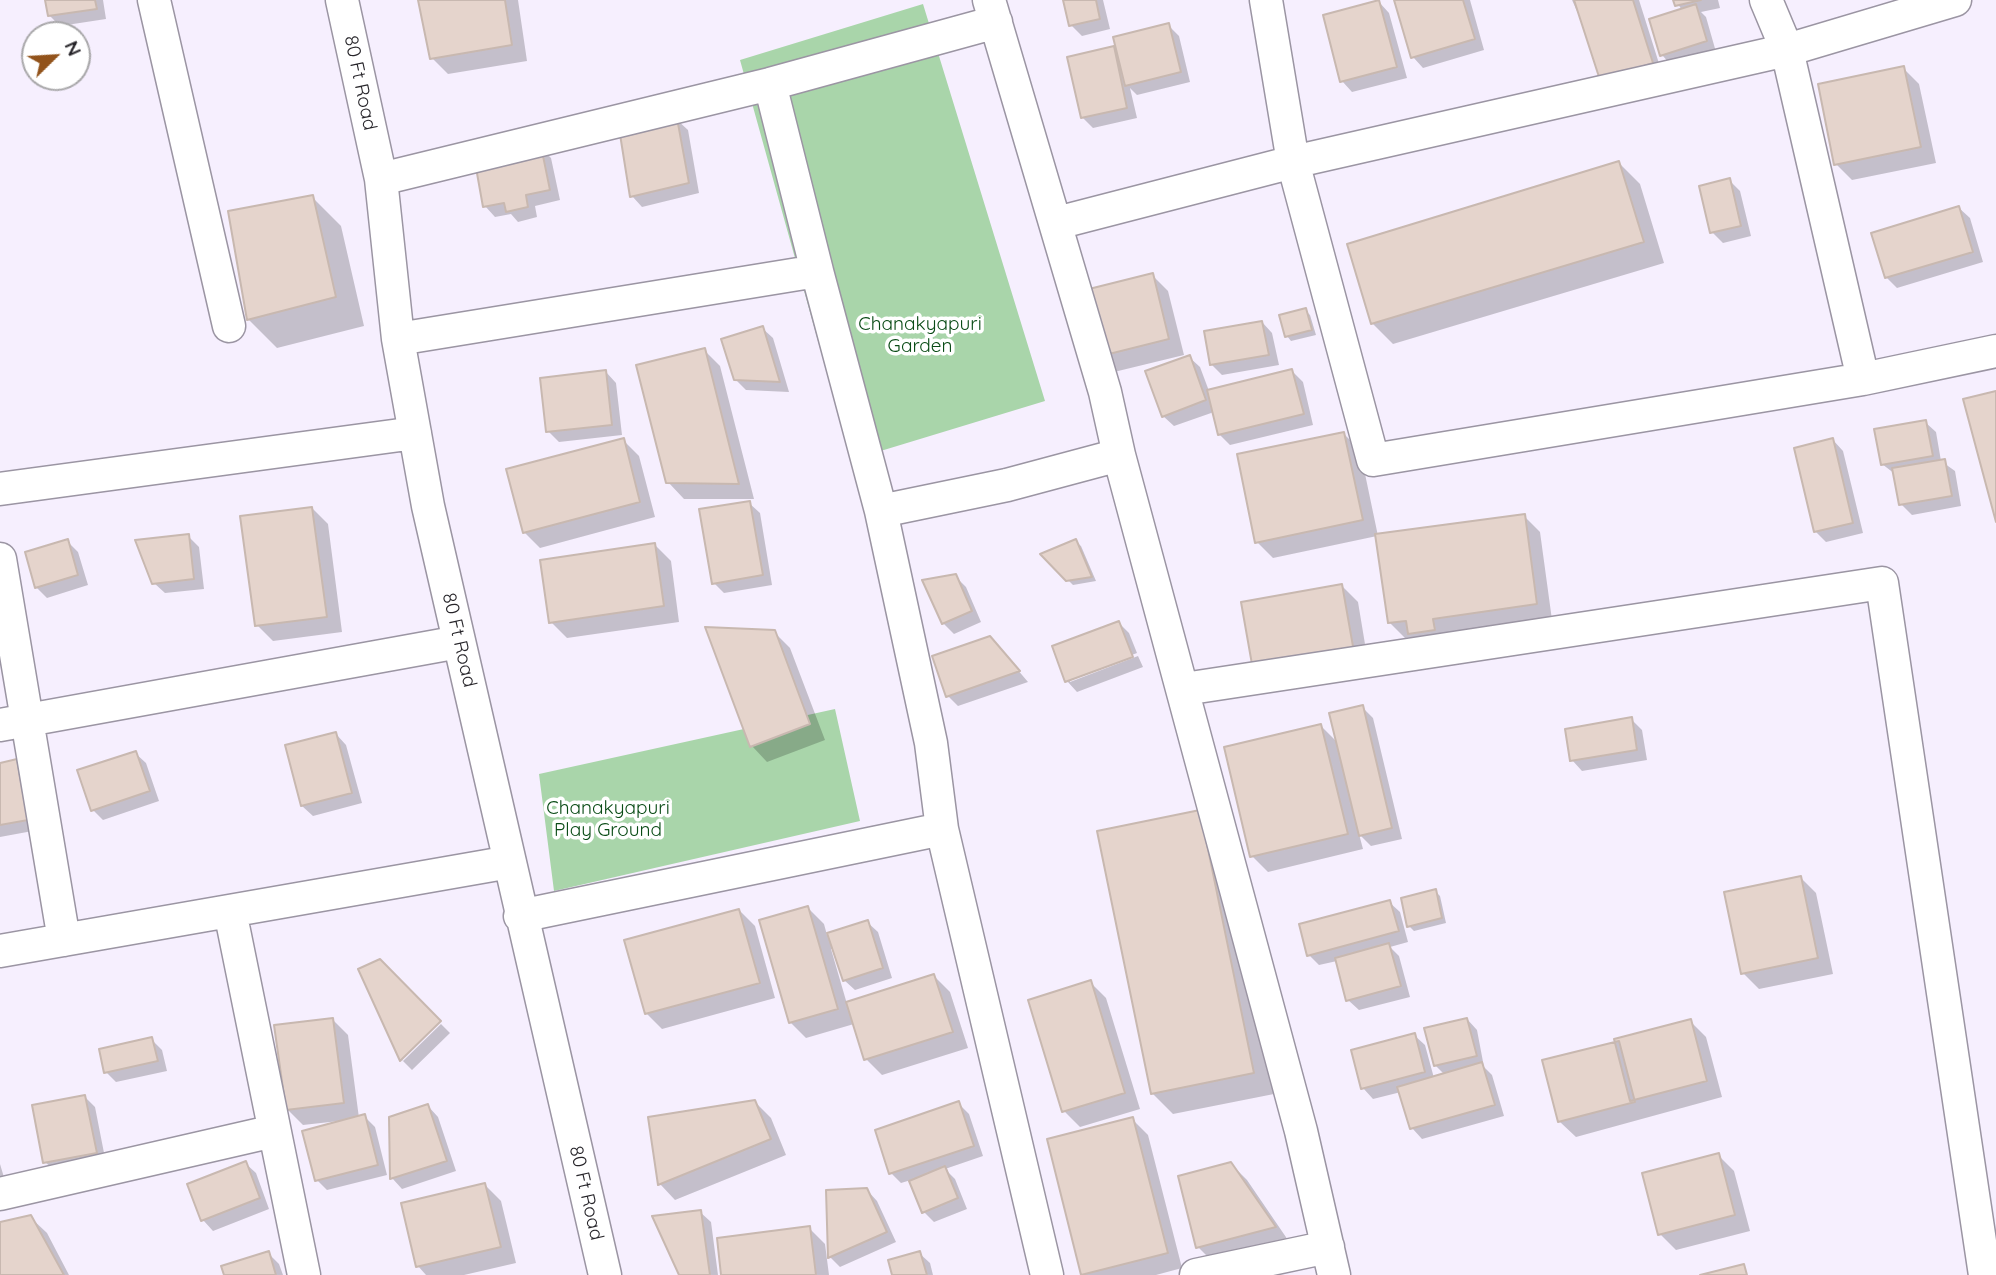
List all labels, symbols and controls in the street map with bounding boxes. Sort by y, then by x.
north arrow [21,21,91,91]
street label: 80 Ft Road [339,34,381,132]
text: N [60,37,87,60]
park label: Chanakyapuri Garden [858,313,982,357]
street label: 80 Ft Road [437,591,481,689]
park label: Chanakyapuri Play Ground [546,797,670,841]
street label: 80 Ft Road [564,1144,608,1242]

